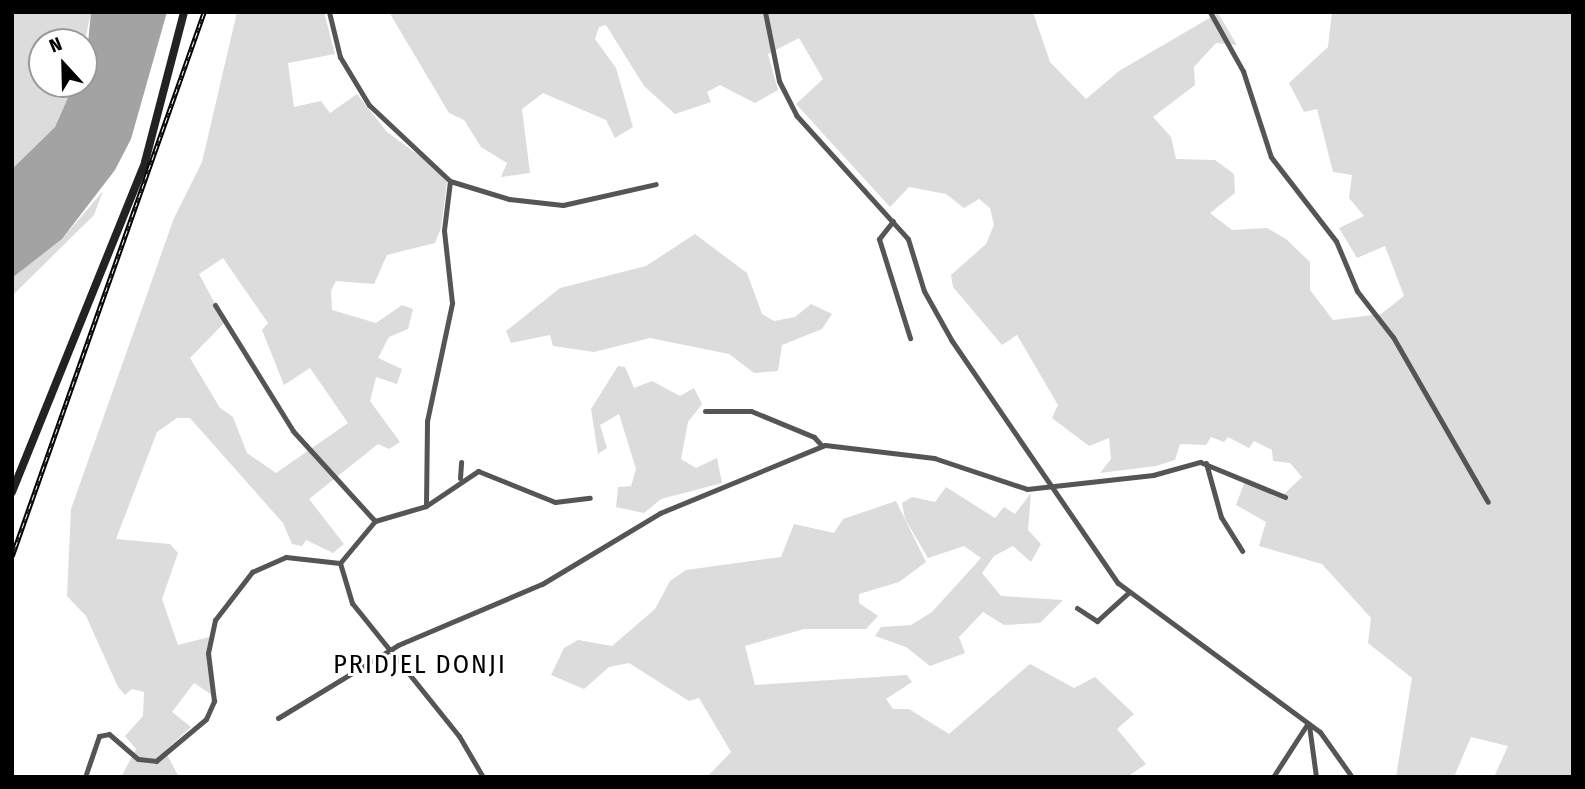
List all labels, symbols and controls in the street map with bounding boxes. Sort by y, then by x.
north arrow [28,28,98,98]
text: N [46,32,65,58]
district label: PRIDJEL DONJI [335,649,505,681]

